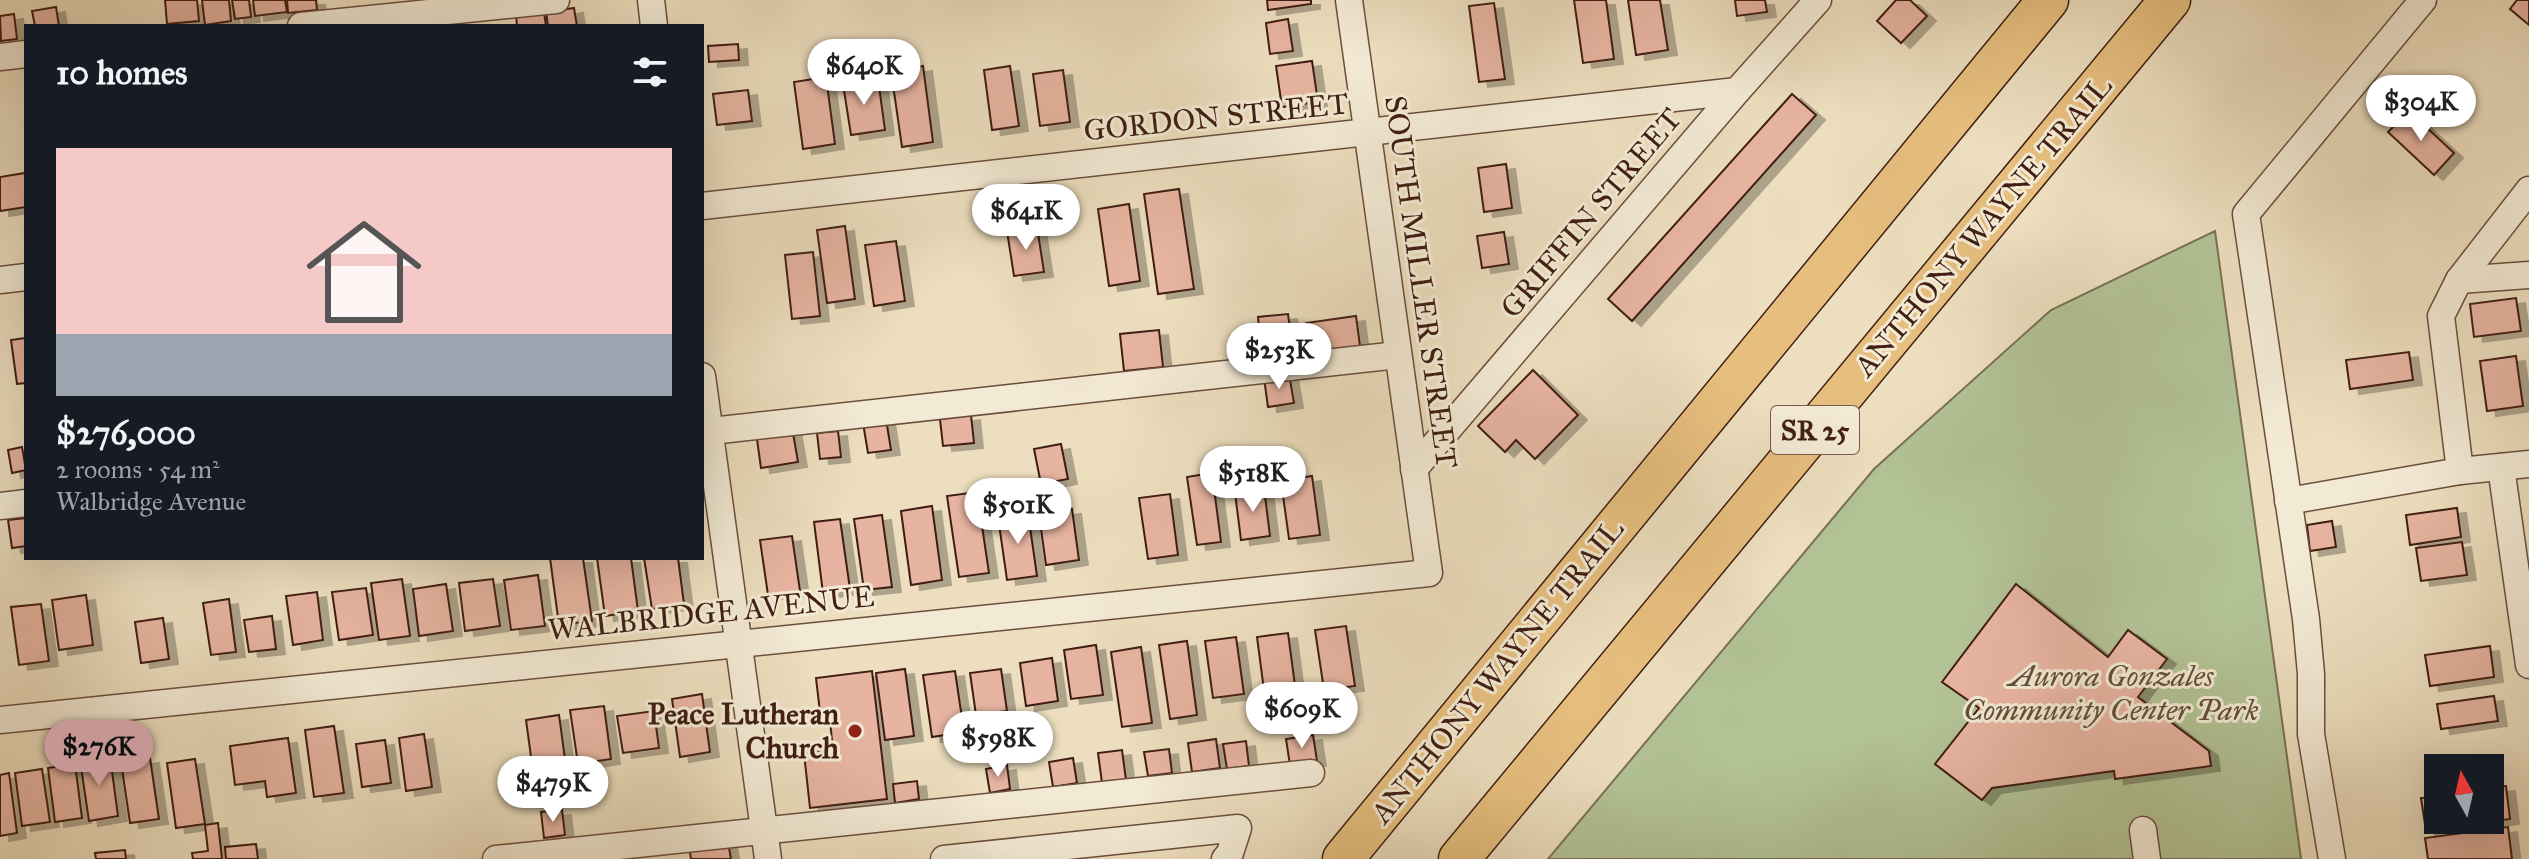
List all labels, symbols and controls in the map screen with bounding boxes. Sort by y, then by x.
pin: $640K [808,39,920,107]
text: $640K [826,49,903,81]
icon: filters [628,50,672,94]
text: 10 homes [56,52,187,93]
street label: ANTHONY WAYNE TRAIL [1845,68,2119,385]
pin: $304K [2365,75,2477,143]
street label: GORDON STREET [1082,85,1350,149]
text: $304K [2384,85,2458,117]
street label: SOUTH MILLER STREET [1377,93,1465,471]
street label: GRIFFIN STREET [1493,101,1689,325]
pin: $641K [970,184,1082,252]
text: $641K [990,194,1062,226]
icon: home [292,200,436,344]
pin: $253K [1223,323,1335,391]
text: $253K [1244,333,1314,365]
road number: SR 25 [1771,406,1859,454]
text: $276,000 [56,412,196,453]
pin: $518K [1197,446,1309,514]
text: 2 rooms · 54 m² [56,453,220,485]
text: $518K [1218,456,1288,488]
pin: $501K [962,478,1074,546]
text: Walbridge Avenue [56,485,246,517]
text: $501K [982,488,1054,520]
street label: ANTHONY WAYNE TRAIL [1362,511,1631,832]
street label: WALBRIDGE AVENUE [546,578,876,648]
park label: Aurora Gonzales Community Center Park [1964,658,2258,728]
pin: $609K [1246,682,1358,750]
text: $609K [1264,692,1340,724]
place label: Peace Lutheran Church [648,696,840,766]
pin: $598K [942,711,1054,779]
pin: $276K [43,720,155,788]
text: $598K [961,721,1035,753]
marker: Peace Lutheran Church [846,722,864,740]
text: $276K [62,730,136,762]
north arrow [2424,754,2504,834]
map controls [2424,754,2504,834]
pin: $479K [497,756,609,824]
text: $479K [515,766,591,798]

